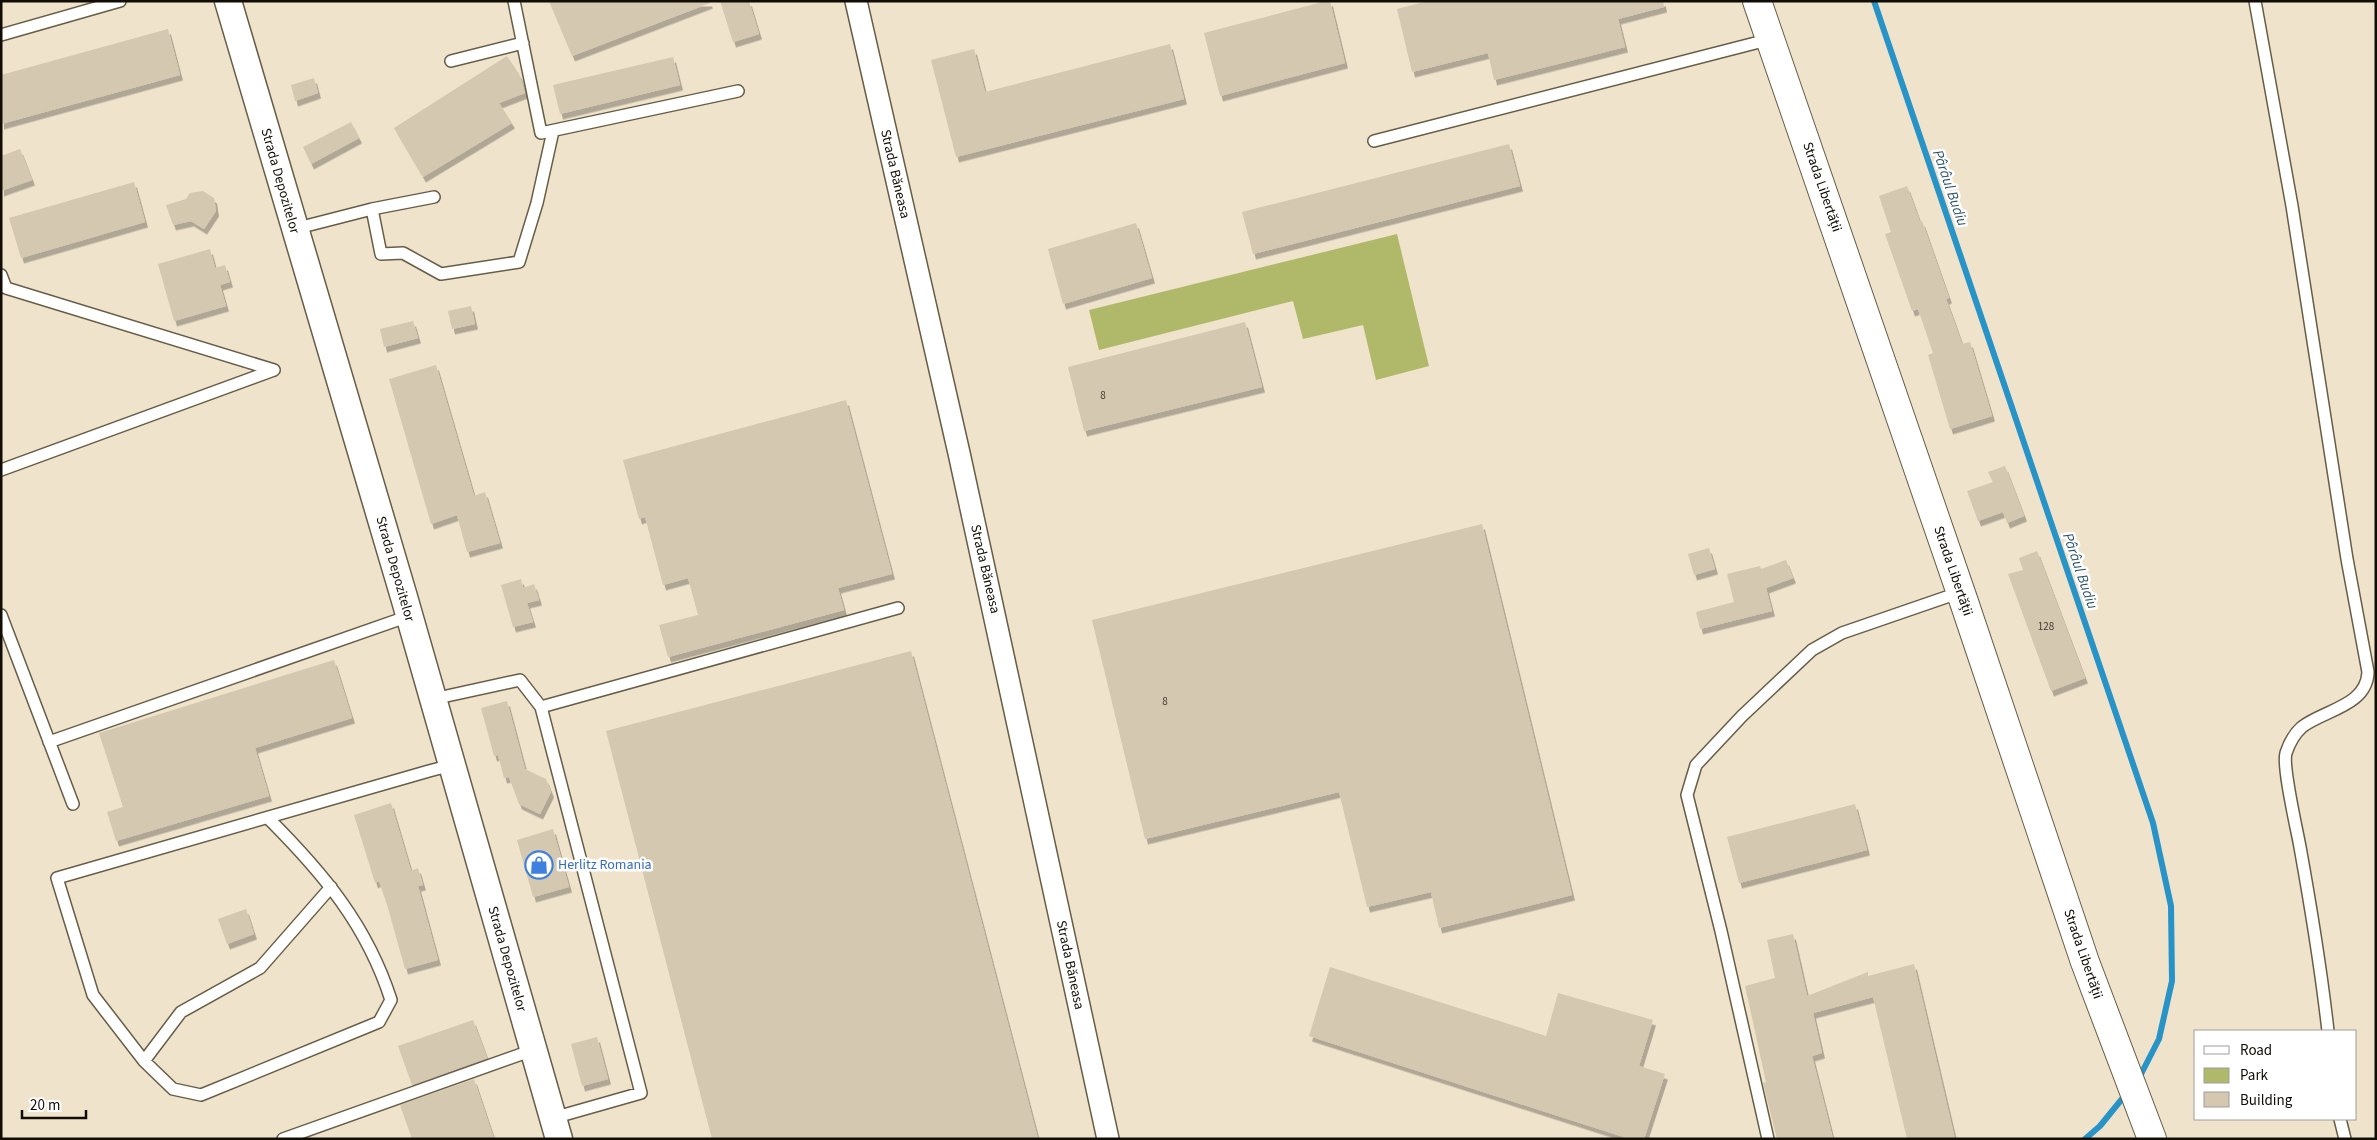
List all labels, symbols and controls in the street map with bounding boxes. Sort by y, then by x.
street label: Strada Depozitelor [255,126,305,236]
street label: Strada Băneasa [875,128,915,220]
street label: Strada Libertății [1797,139,1847,235]
water label: Pârâul Budiu [1927,147,1973,229]
house number: 8 [1100,388,1106,403]
street label: Strada Depozitelor [370,514,420,624]
street label: Strada Băneasa [965,523,1005,615]
street label: Strada Libertății [1928,523,1978,619]
water label: Pârâul Budiu [2057,530,2103,612]
house number: 128 [2038,619,2055,634]
house number: 8 [1162,694,1168,709]
shop icon: Herlitz Romania [524,850,554,880]
place label: Herlitz Romania [558,855,652,875]
street label: Strada Depozitelor [482,904,532,1014]
street label: Strada Libertății [2058,906,2108,1002]
street label: Strada Băneasa [1051,919,1089,1011]
legend [2194,1030,2357,1120]
text: Road [2240,1040,2272,1061]
text: Park [2240,1065,2269,1086]
scale bar [22,1088,86,1120]
text: Building [2240,1090,2293,1111]
text: 20 m [30,1095,60,1116]

